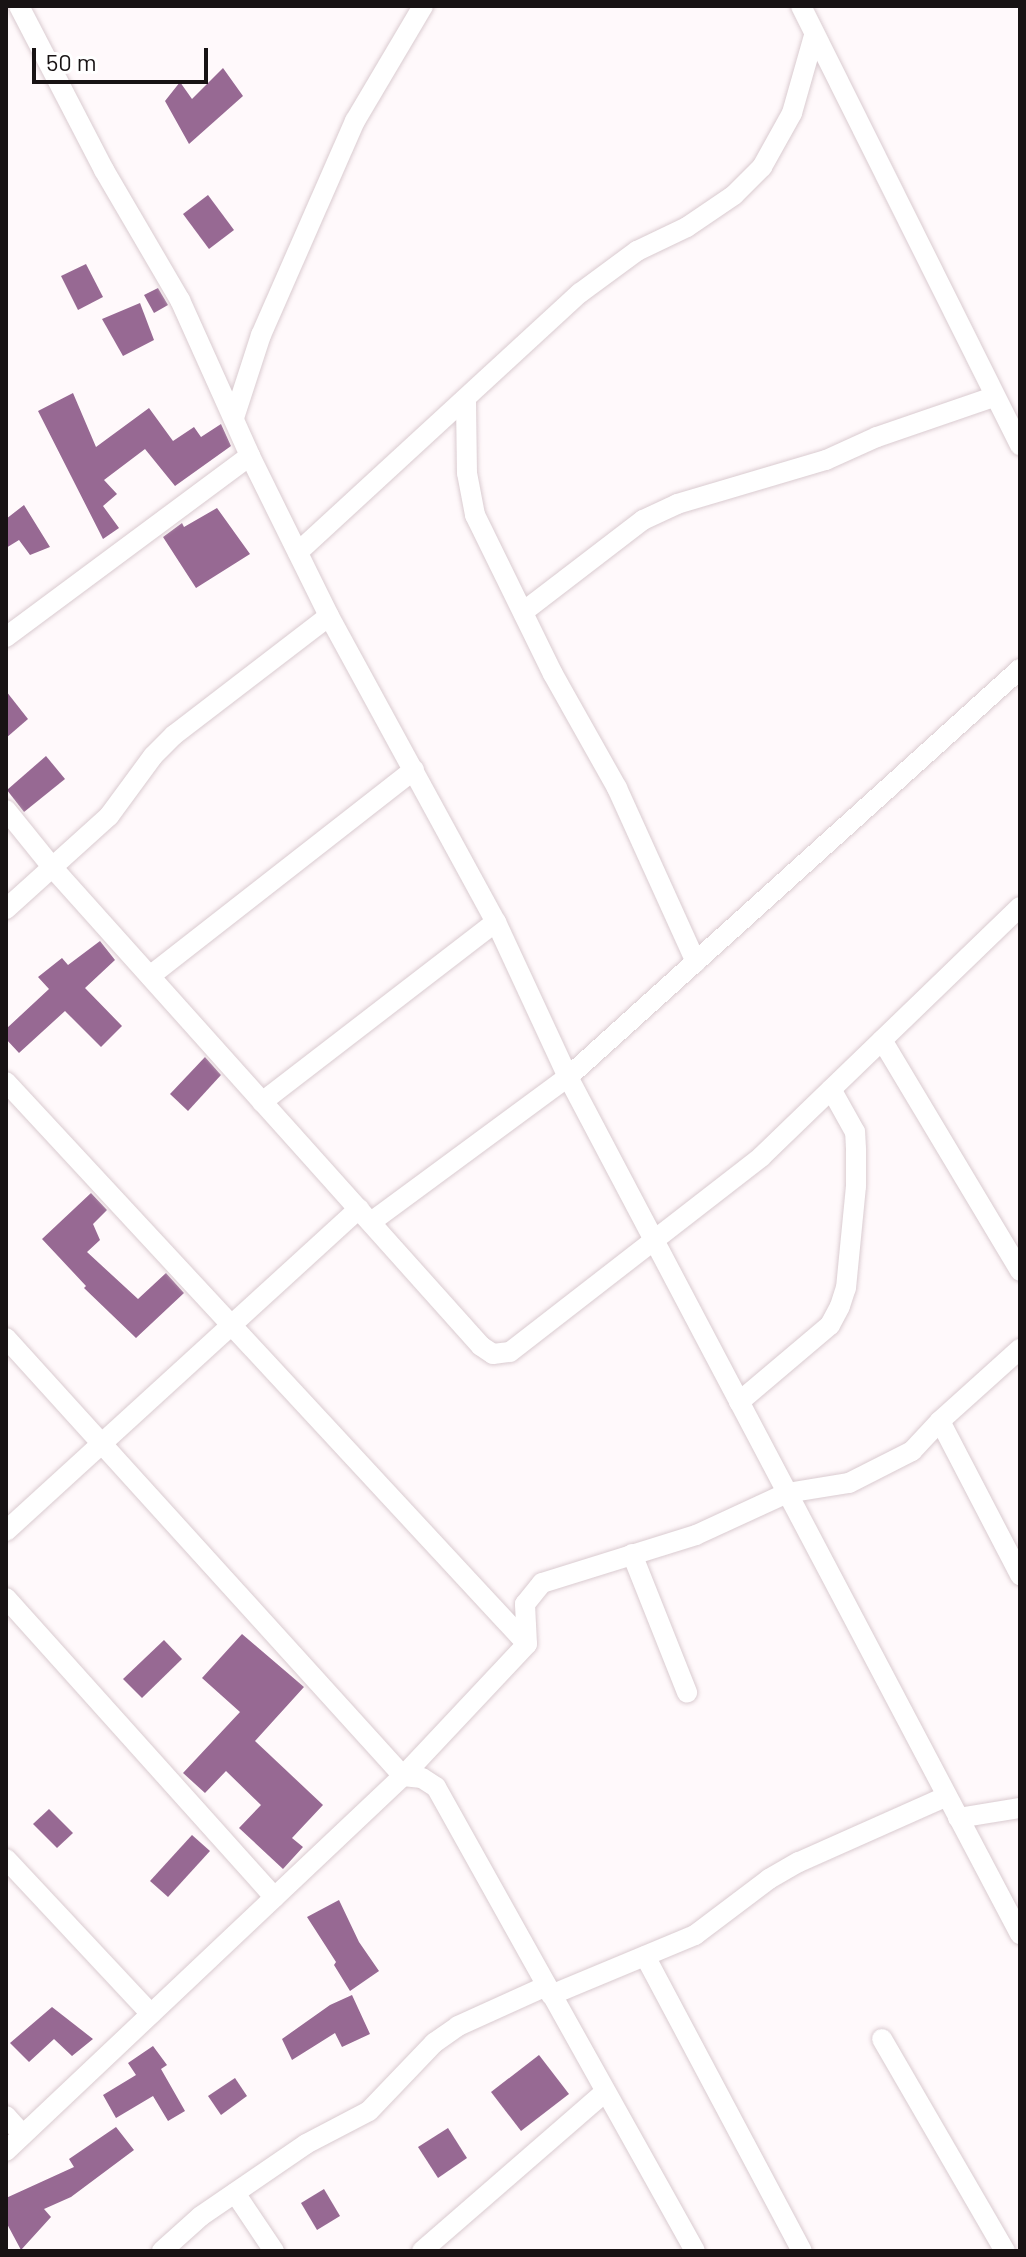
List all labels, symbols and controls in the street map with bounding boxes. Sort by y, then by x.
scale bar [36,32,212,82]
text: 50 m [46,47,97,76]

